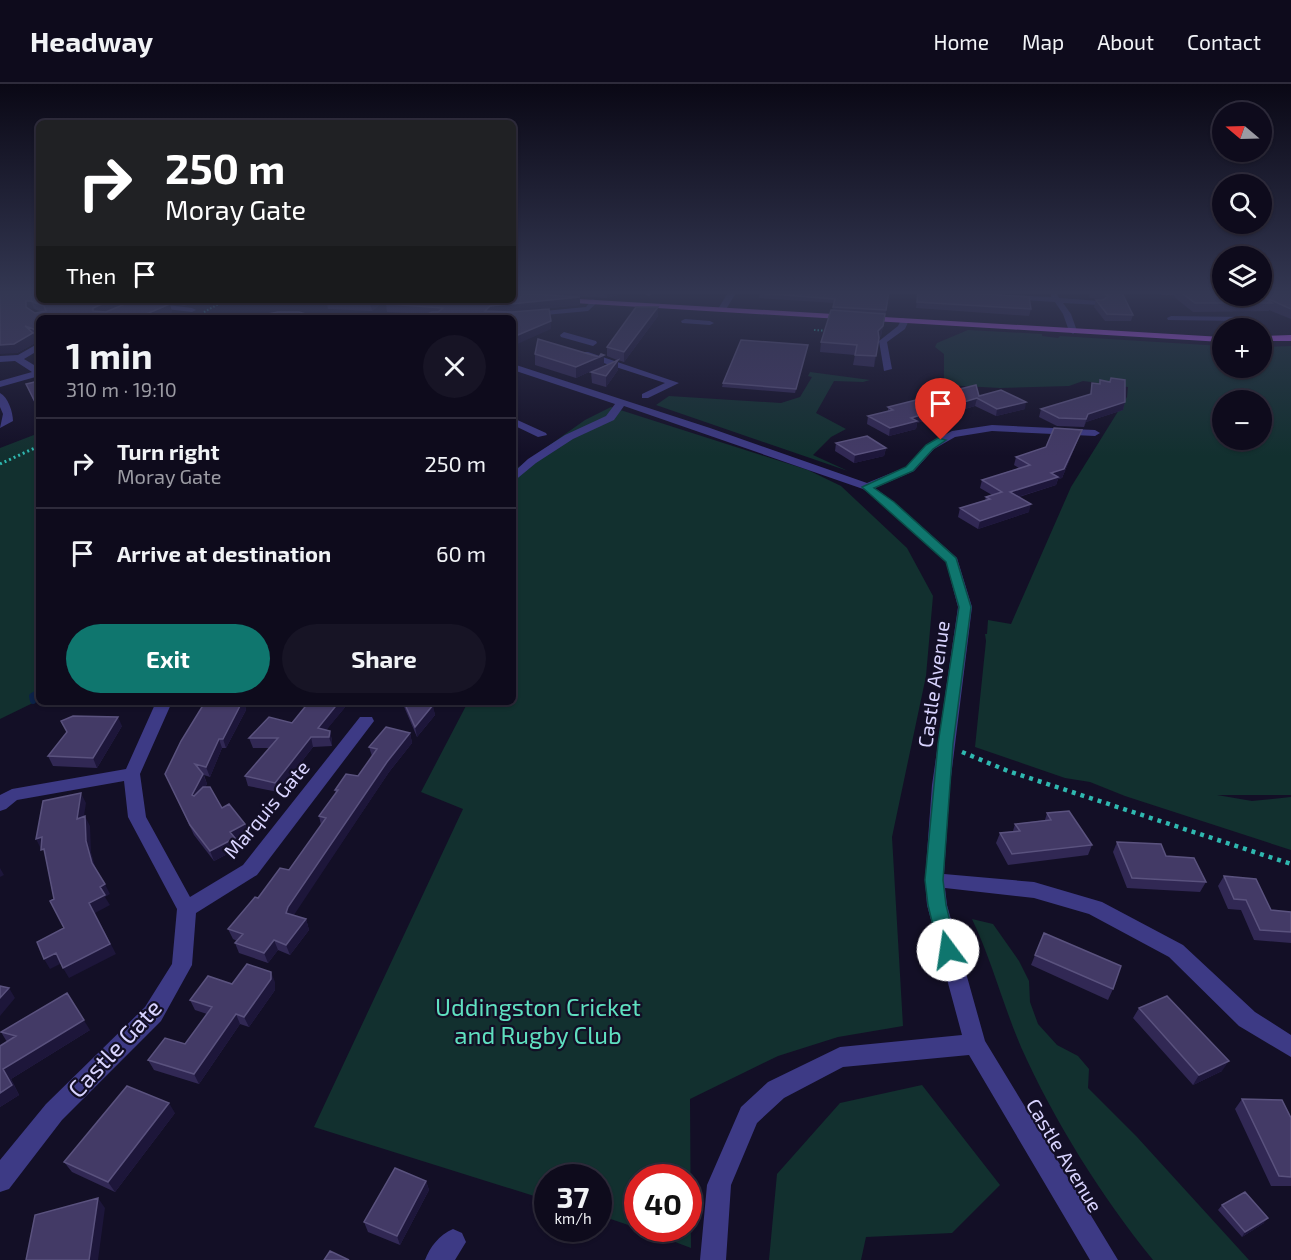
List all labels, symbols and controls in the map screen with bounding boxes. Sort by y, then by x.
text: Headway [30,24,153,58]
text: Home [933,29,989,54]
text: Map [1022,29,1064,54]
text: About [1097,29,1154,54]
text: Contact [1187,29,1261,54]
north arrow [1212,102,1272,162]
map controls [1212,102,1272,450]
text: 250 m [165,142,285,192]
icon: right [66,144,144,222]
button: search [1212,174,1272,234]
text: Moray Gate [165,193,306,225]
button: layers [1212,246,1272,306]
icon: arrive [128,258,161,291]
text: Then [66,262,116,288]
button: + [1212,318,1272,378]
text: 1 min [66,333,153,376]
button: close [423,335,486,398]
text: 310 m · 19:10 [66,377,177,401]
pin [915,378,966,440]
icon: arrive [924,387,957,420]
button: − [1212,390,1272,450]
text: Turn right [117,438,219,464]
icon: right [66,447,99,480]
text: 250 m [424,450,486,476]
text: Moray Gate [117,464,221,488]
icon: arrive [66,537,99,570]
text: Arrive at destination [117,540,331,566]
text: 60 m [436,540,486,566]
street label: Castle Avenue [912,619,954,749]
button: Exit [66,624,270,693]
button: Share [282,624,486,693]
street label: Marquis Gate [218,755,314,863]
position arrow [916,918,980,982]
park label: Uddingston Cricket and Rugby Club [435,992,641,1049]
street label: Castle Gate [61,993,167,1103]
street label: Castle Avenue [1022,1094,1108,1216]
speed limit sign: 40 [624,1164,702,1242]
text: 37 [557,1178,589,1214]
text: km/h [554,1209,592,1227]

